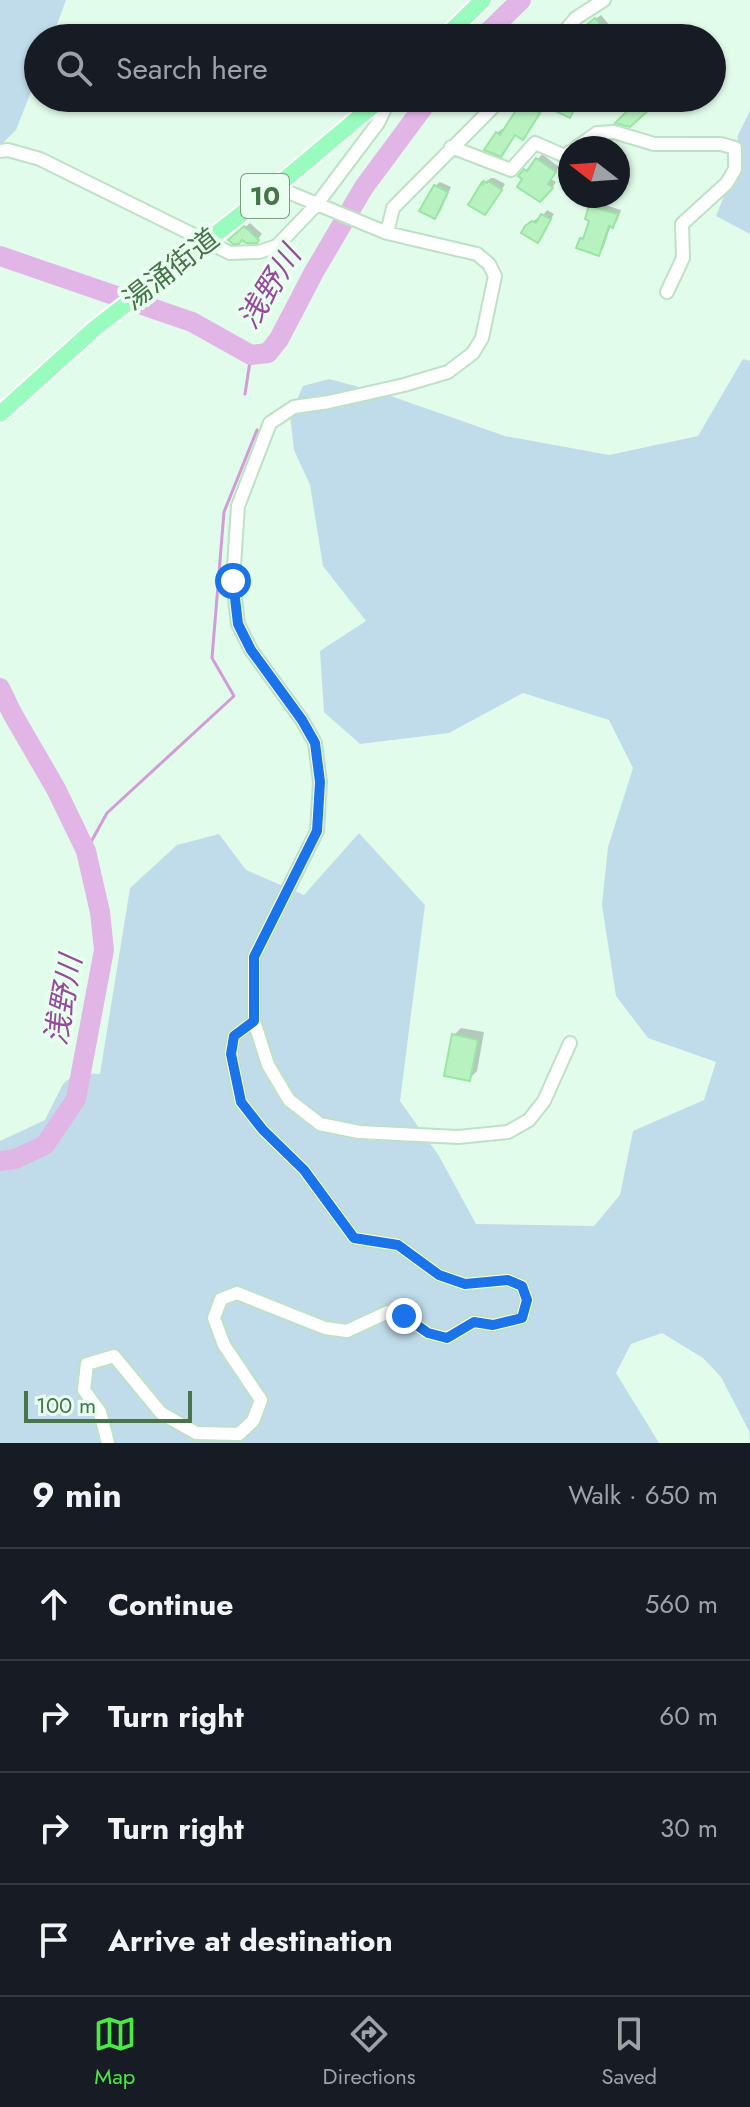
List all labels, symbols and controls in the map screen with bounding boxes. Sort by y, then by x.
search box [24,24,726,112]
icon: search [52,46,96,90]
text: Search here [116,47,268,90]
north arrow [558,136,630,208]
road number: 10 [241,174,289,218]
street label: 湯涌街道 [114,218,228,320]
water label: 浅野川 [227,235,313,337]
route start [215,563,251,599]
water label: 浅野川 [34,949,93,1048]
route end [386,1298,422,1334]
scale bar [24,1387,192,1423]
text: 100 m [36,1389,96,1421]
text: 9 min [32,1471,122,1520]
text: Walk · 650 m [568,1476,718,1514]
icon: ahead [32,1582,76,1626]
text: Continue [108,1583,234,1626]
text: 560 m [645,1585,718,1623]
icon: right [32,1694,76,1738]
text: Turn right [108,1695,244,1738]
text: 60 m [659,1697,718,1735]
icon: right [32,1806,76,1850]
text: Turn right [108,1807,244,1850]
text: 30 m [660,1809,718,1847]
icon: arrive [32,1918,76,1962]
text: Arrive at destination [108,1919,393,1962]
tab: Map [93,2012,137,2092]
tab: Directions [323,2012,416,2092]
tab: Saved [601,2012,657,2092]

